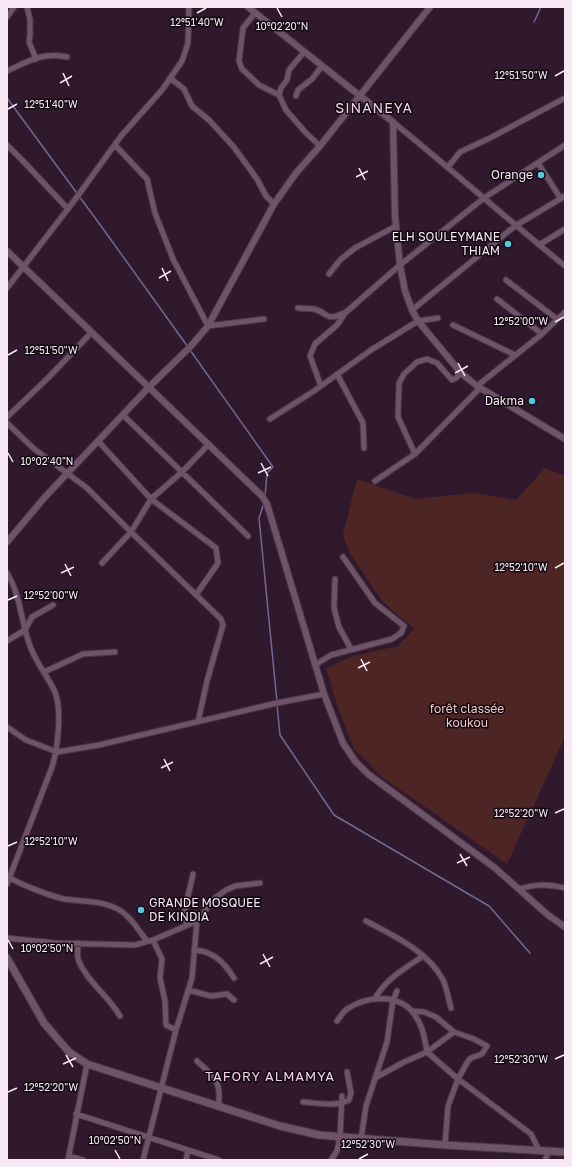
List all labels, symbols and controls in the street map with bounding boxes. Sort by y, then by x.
text: 12°51'40"W [170,16,224,28]
text: 10°02'20"N [256,20,308,32]
text: 12°51'50"W [494,69,548,81]
text: 12°51'40"W [24,98,78,110]
district label: SINANEYA [335,99,413,116]
place label: Orange [491,167,533,182]
marker: Orange [536,170,546,180]
place label: ELH SOULEYMANE THIAM [392,229,500,258]
marker: ELH SOULEYMANE THIAM [503,239,513,249]
text: 12°52'00"W [494,315,549,327]
text: 12°51'50"W [24,344,78,356]
place label: Dakma [485,393,524,408]
marker: Dakma [527,396,537,406]
text: 10°02'40"N [21,455,73,467]
text: 12°52'10"W [494,561,548,573]
text: 12°52'00"W [24,589,79,601]
park label: forêt classée koukou [430,701,504,730]
text: 12°52'20"W [494,807,548,819]
text: 12°52'10"W [24,835,78,847]
place label: GRANDE MOSQUEE DE KINDIA [149,895,261,924]
marker: GRANDE MOSQUEE DE KINDIA [136,905,146,915]
text: 10°02'50"N [21,942,73,954]
text: 12°52'30"W [494,1053,548,1065]
district label: TAFORY ALMAMYA [205,1068,335,1084]
text: 12°52'20"W [24,1081,78,1093]
text: 10°02'50"N [89,1134,141,1146]
text: 12°52'30"W [341,1138,395,1150]

